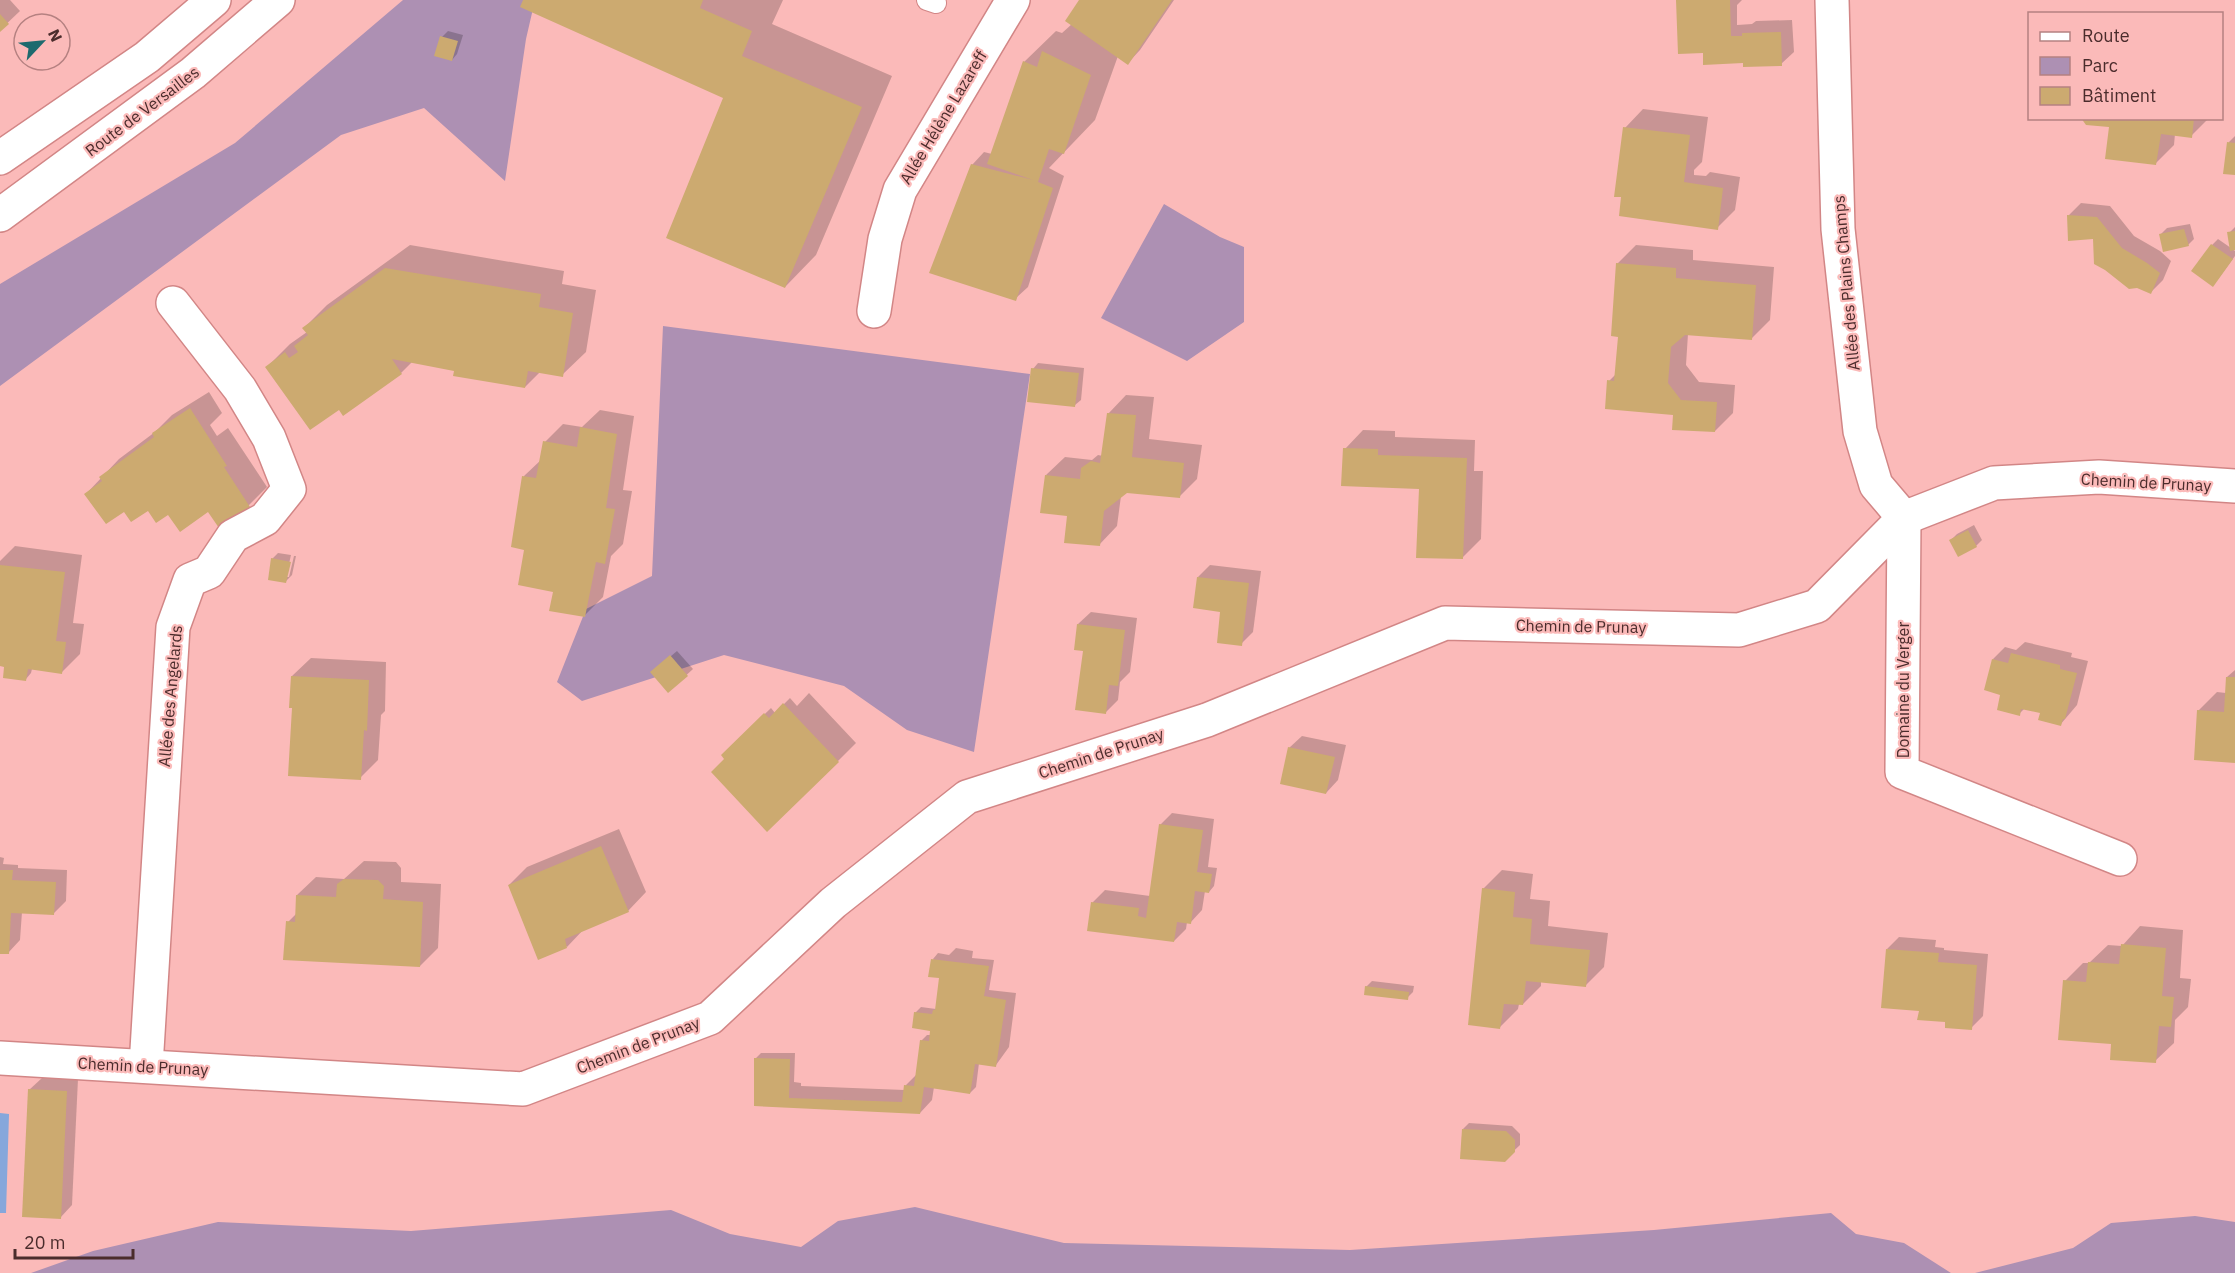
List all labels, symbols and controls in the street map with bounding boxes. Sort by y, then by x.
north arrow [12,12,72,72]
legend [2028,12,2223,120]
text: Route [2082,24,2130,47]
text: N [44,26,67,45]
street label: Allée Hélène Lazareff [895,46,991,188]
text: Parc [2082,54,2118,77]
street label: Route de Versailles [81,62,203,160]
text: Bâtiment [2082,84,2156,107]
street label: Allée des Plains Champs [1828,195,1864,371]
street label: Chemin de Prunay [2080,469,2212,495]
street label: Chemin de Prunay [1516,615,1646,637]
street label: Domaine du Verger [1893,622,1913,758]
street label: Allée des Angelards [154,624,186,768]
street label: Chemin de Prunay [1036,723,1166,783]
street label: Chemin de Prunay [573,1012,703,1078]
street label: Chemin de Prunay [77,1053,209,1079]
scale bar [15,1222,134,1260]
text: 20 m [24,1231,66,1254]

